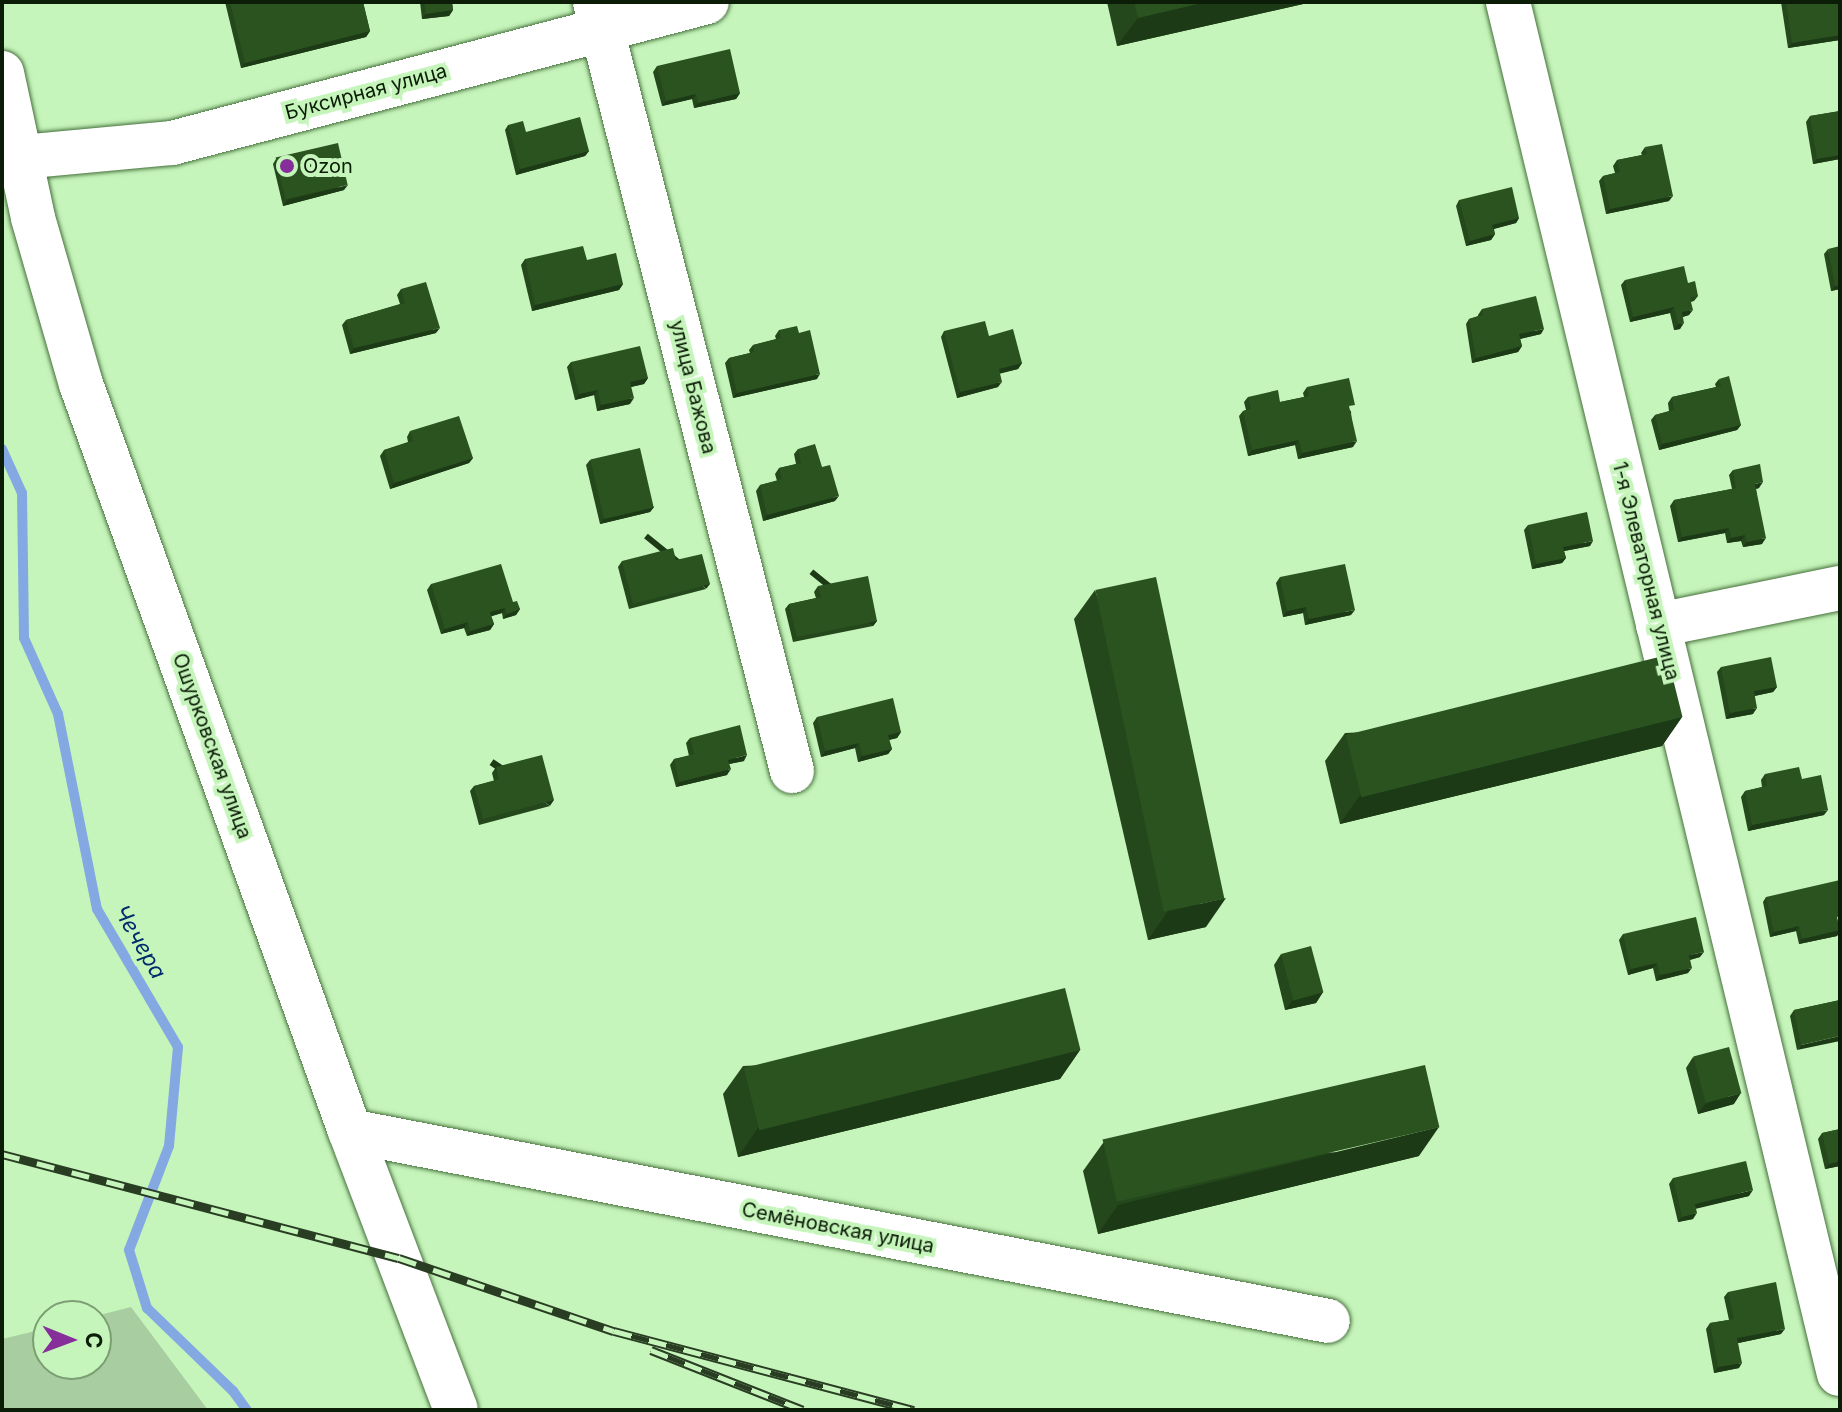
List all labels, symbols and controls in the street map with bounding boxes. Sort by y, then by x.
street label: Буксирная улица [282,59,450,125]
place label: Ozon [303,154,353,178]
marker: Ozon [278,157,296,175]
street label: улица Бажова [665,318,721,456]
street label: 1-я Элеваторная улица [1607,459,1685,683]
street label: Ошурковская улица [167,650,257,842]
water label: Чечера [108,900,172,984]
street label: Семёновская улица [740,1198,936,1258]
north arrow [32,1300,112,1380]
text: С [81,1332,107,1349]

